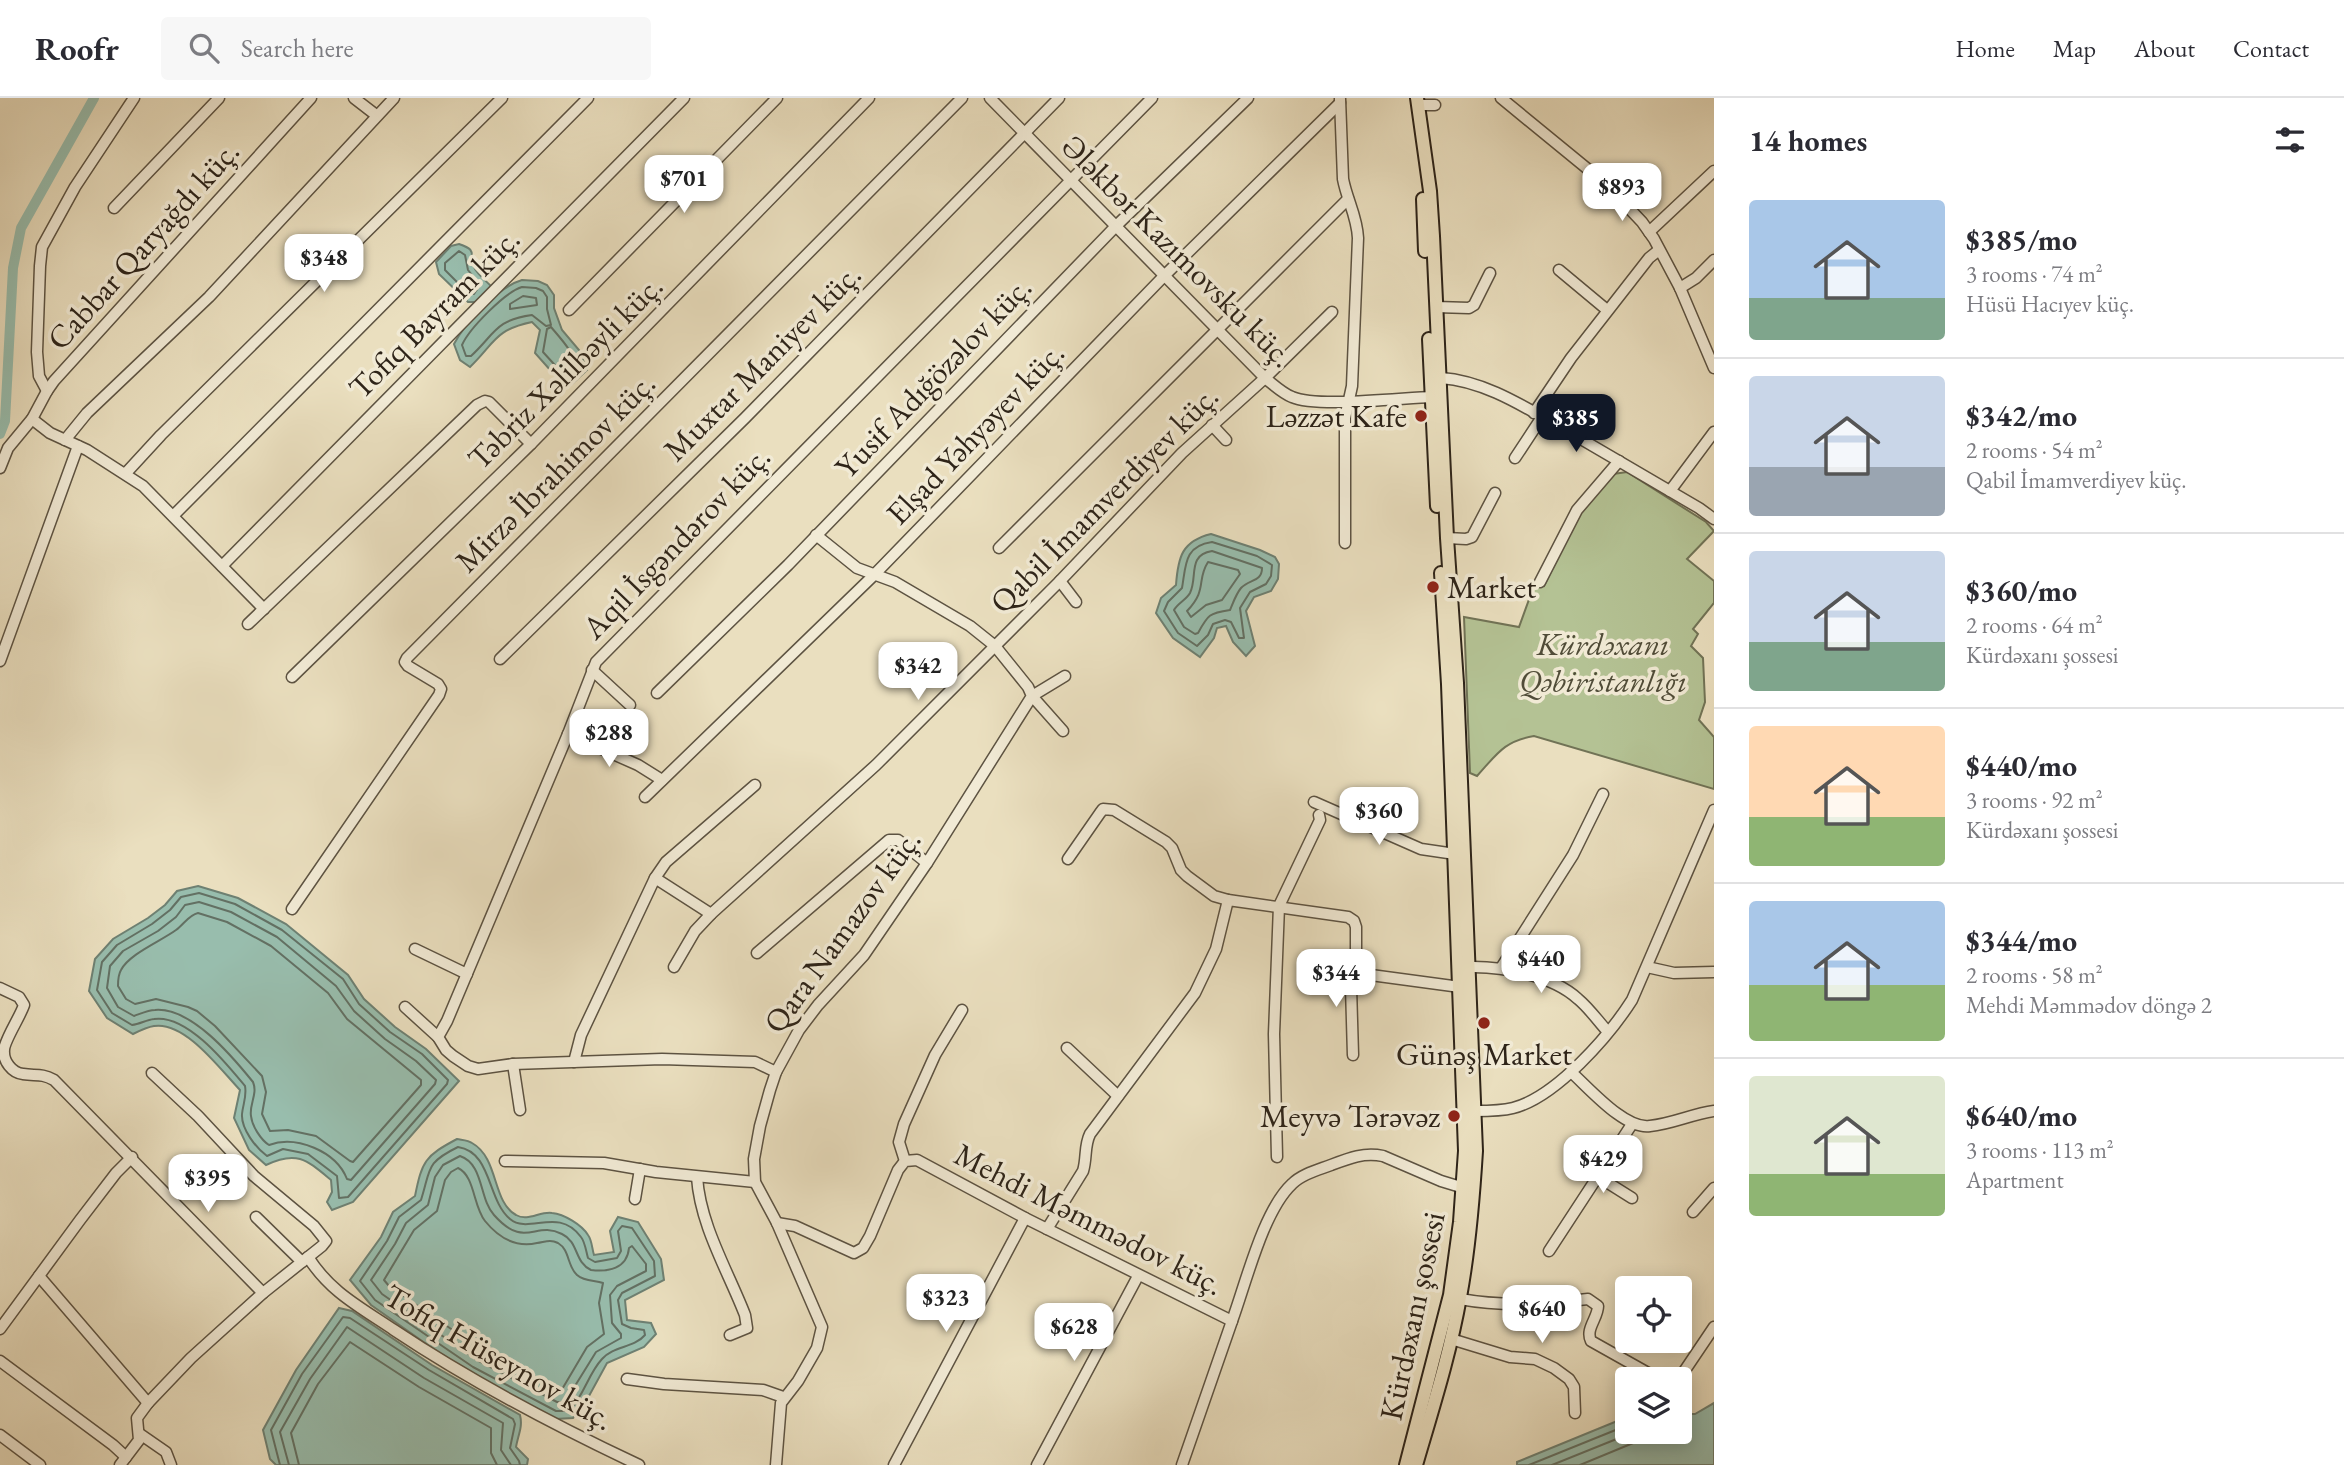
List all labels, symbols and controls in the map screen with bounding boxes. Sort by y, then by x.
search box [161,17,651,80]
text: Roofr [35,27,119,70]
icon: search [185,29,223,67]
text: Search here [241,31,354,65]
text: Home [1955,33,2015,64]
text: Map [2053,33,2096,64]
text: About [2134,33,2195,64]
text: Contact [2233,33,2309,64]
text: 14 homes [1749,121,1867,160]
icon: filters [2271,121,2309,159]
street label: Ələkbər Kazımovsku küç. [1053,126,1303,376]
street label: Cabbar Qaryağdı küç. [38,131,248,359]
pin: $701 [643,156,725,215]
text: $701 [660,163,708,193]
pin: $893 [1581,164,1663,223]
text: $893 [1598,171,1646,201]
street label: Tofiq Bayram küç. [339,218,529,408]
text: $385/mo [1966,220,2077,259]
icon: home [1805,228,1889,312]
pin: $348 [283,234,365,294]
text: $348 [300,242,348,272]
street label: Muxtar Maniyev küç. [654,254,870,470]
text: 3 rooms · 74 m² [1966,259,2103,289]
street label: Təbriz Xəlilbəyli küç. [458,265,672,479]
street label: Yusif Adığözəlov küç. [826,267,1040,487]
text: Hüsü Hacıyev küç. [1966,289,2134,319]
street label: Elşad Yəhyəyev küç. [877,332,1073,534]
street label: Mirzə İbrahimov küç. [446,363,664,581]
street label: Qabil İmamverdiyev küç. [981,376,1227,622]
pin: $385 [1535,394,1617,454]
place label: Ləzzət Kafe [1266,395,1407,437]
text: $342/mo [1966,396,2077,435]
text: $385 [1552,402,1600,432]
icon: home [1805,404,1889,488]
marker: Ləzzət Kafe [1413,408,1429,424]
text: 2 rooms · 54 m² [1966,435,2103,465]
street label: Aqil İsgəndərov küç. [572,436,779,649]
text: Qabil İmamverdiyev küç. [1966,465,2187,495]
place label: Market [1447,566,1536,608]
text: $360/mo [1966,571,2077,610]
marker: Market [1425,579,1441,595]
icon: home [1805,579,1889,663]
text: 2 rooms · 64 m² [1966,610,2103,640]
park label: Kürdəxanı Qəbiristanlığı [1519,623,1687,702]
text: Kürdəxanı şossesi [1966,640,2118,670]
pin: $342 [877,642,959,702]
text: $342 [894,650,942,680]
pin: $288 [568,710,650,769]
text: $288 [585,717,633,747]
text: $440/mo [1966,746,2077,785]
icon: home [1805,754,1889,838]
text: 3 rooms · 92 m² [1966,785,2103,815]
pin: $360 [1338,788,1420,847]
text: $360 [1355,795,1403,825]
text: Kürdəxanı şossesi [1966,815,2118,845]
street label: Qara Namazov küç. [754,821,930,1041]
text: $344/mo [1966,921,2077,960]
icon: home [1805,929,1889,1013]
pin: $440 [1500,936,1582,995]
text: $440 [1517,943,1565,973]
pin: $344 [1295,950,1377,1009]
text: $344 [1312,957,1360,987]
text: 2 rooms · 58 m² [1966,960,2103,990]
text: Mehdi Məmmədov döngə 2 [1966,990,2212,1020]
marker: Günəş Market [1476,1015,1492,1031]
place label: Günəş Market [1396,1033,1572,1075]
place label: Meyvə Tərəvəz [1260,1095,1440,1137]
text: $640/mo [1966,1096,2077,1135]
icon: home [1805,1104,1889,1188]
marker: Meyvə Tərəvəz [1446,1108,1462,1124]
street label: Mehdi Məmmədov küç. [947,1133,1231,1305]
text: 3 rooms · 113 m² [1966,1135,2114,1165]
pin: $429 [1562,1136,1644,1195]
text: $429 [1579,1143,1627,1173]
pin: $395 [167,1154,249,1214]
text: $395 [184,1162,232,1192]
text: Apartment [1966,1165,2064,1195]
street label: Kürdəxanı şossesi [1369,1208,1455,1424]
street label: Tofiq Hüseynov küç. [377,1274,621,1440]
pin: $323 [905,1274,987,1334]
map controls [1615,1276,1692,1444]
button: locate [1615,1276,1692,1353]
text: $323 [922,1282,970,1312]
pin: $640 [1501,1286,1583,1345]
text: $640 [1518,1293,1566,1323]
pin: $628 [1033,1304,1115,1363]
text: $628 [1050,1311,1098,1341]
button: layers [1615,1367,1692,1444]

